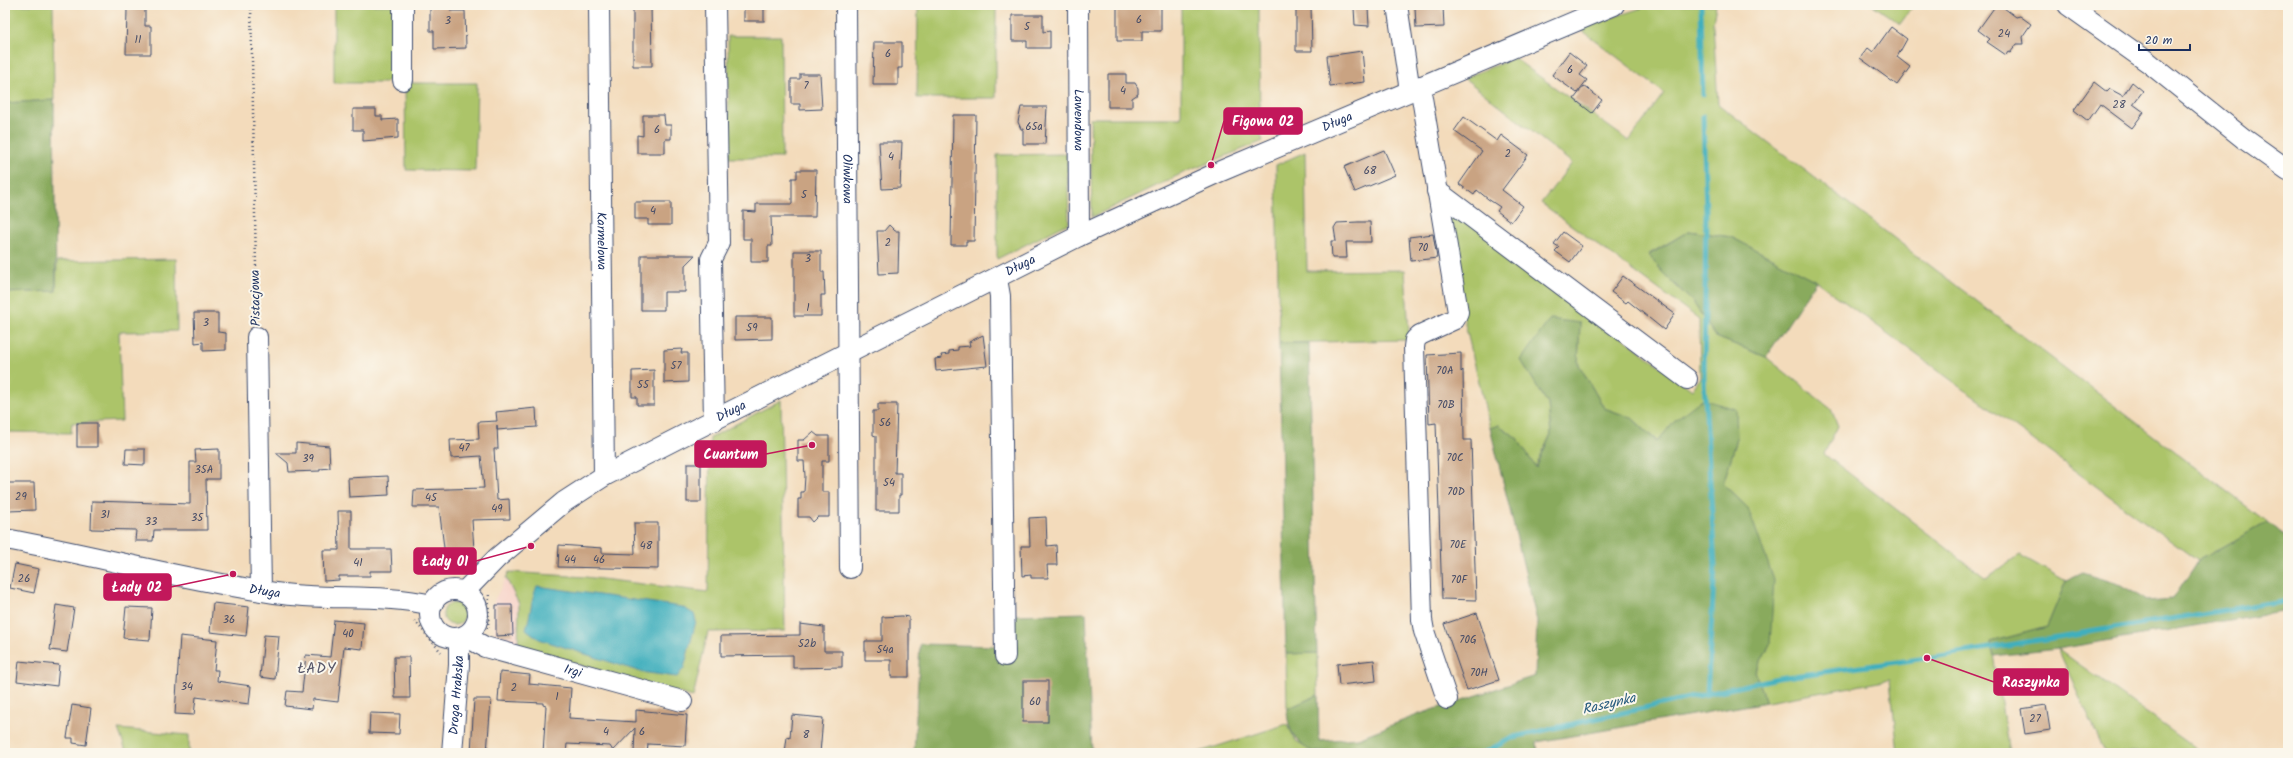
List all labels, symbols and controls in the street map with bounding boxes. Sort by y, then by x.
house number: 6 [1136,11,1142,29]
house number: 3 [445,12,451,30]
house number: 5 [1024,18,1031,36]
house number: 24 [1998,25,2010,43]
scale bar [2139,26,2190,52]
house number: 11 [135,31,141,49]
text: 20 m [2145,31,2173,50]
house number: 6 [885,45,891,63]
house number: 6 [1567,61,1573,79]
house number: 7 [803,77,809,95]
house number: 4 [1120,82,1126,100]
street label: Lawendowa [1068,89,1089,151]
house number: 28 [2112,96,2126,114]
street label: Długa [1319,106,1356,138]
callout: Figowa 02 [1224,108,1302,134]
text: Figowa 02 [1232,111,1294,133]
house number: 65a [1025,118,1043,136]
house number: 6 [654,121,660,139]
house number: 2 [1505,145,1511,163]
house number: 4 [888,148,894,166]
street label: Oliwkowa [837,154,858,204]
house number: 68 [1364,162,1377,180]
house number: 5 [801,186,808,204]
house number: 4 [650,202,656,220]
street label: Karmelowa [591,212,612,270]
house number: 2 [885,234,891,252]
house number: 70 [1418,239,1429,257]
street label: Długa [1002,249,1039,282]
house number: 3 [805,250,811,268]
street label: Pistacjowa [245,269,267,327]
house number: 1 [806,299,810,317]
house number: 3 [203,314,209,332]
house number: 59 [746,319,758,337]
house number: 57 [671,357,682,375]
house number: 70A [1436,362,1454,380]
house number: 55 [637,376,650,394]
street label: Długa [712,395,750,428]
house number: 70B [1437,396,1455,414]
house number: 56 [879,414,891,432]
house number: 47 [458,439,470,457]
callout: Cuantum [695,441,766,467]
text: Cuantum [704,444,759,466]
house number: 70C [1446,449,1464,467]
house number: 39 [302,450,314,468]
house number: 35A [195,461,214,479]
house number: 54 [883,474,895,492]
house number: 70D [1447,483,1465,501]
house number: 29 [15,488,28,506]
house number: 45 [425,489,438,507]
house number: 49 [491,500,503,518]
house number: 31 [100,506,110,524]
house number: 35 [191,509,204,527]
house number: 33 [145,513,157,531]
house number: 70E [1449,536,1467,554]
house number: 48 [640,537,653,555]
callout: Łady 01 [414,548,476,574]
text: Łady 01 [422,551,469,573]
house number: 44 [564,551,576,569]
house number: 46 [593,551,605,569]
house number: 41 [353,554,363,572]
house number: 26 [18,570,30,588]
house number: 70F [1451,571,1468,589]
callout: Łady 02 [104,574,171,600]
text: Łady 02 [112,577,162,599]
street label: Długa [247,579,282,604]
house number: 36 [223,611,235,629]
house number: 40 [342,625,354,643]
house number: 70G [1459,631,1477,649]
house number: 52b [798,635,816,653]
house number: 54a [876,641,894,659]
street label: Droga Hrabska [443,655,470,736]
district label: ŁADY [297,657,337,681]
street label: Irgi [562,659,585,684]
house number: 70H [1470,664,1488,682]
callout: Raszynka [1994,669,2068,695]
text: Raszynka [2002,672,2060,694]
house number: 34 [181,678,193,696]
house number: 2 [511,679,517,697]
water label: Raszynka [1580,687,1639,721]
house number: 1 [555,688,559,706]
house number: 60 [1029,693,1041,711]
house number: 27 [2029,710,2042,728]
house number: 4 [603,723,609,741]
house number: 6 [639,723,645,741]
house number: 8 [803,726,810,744]

